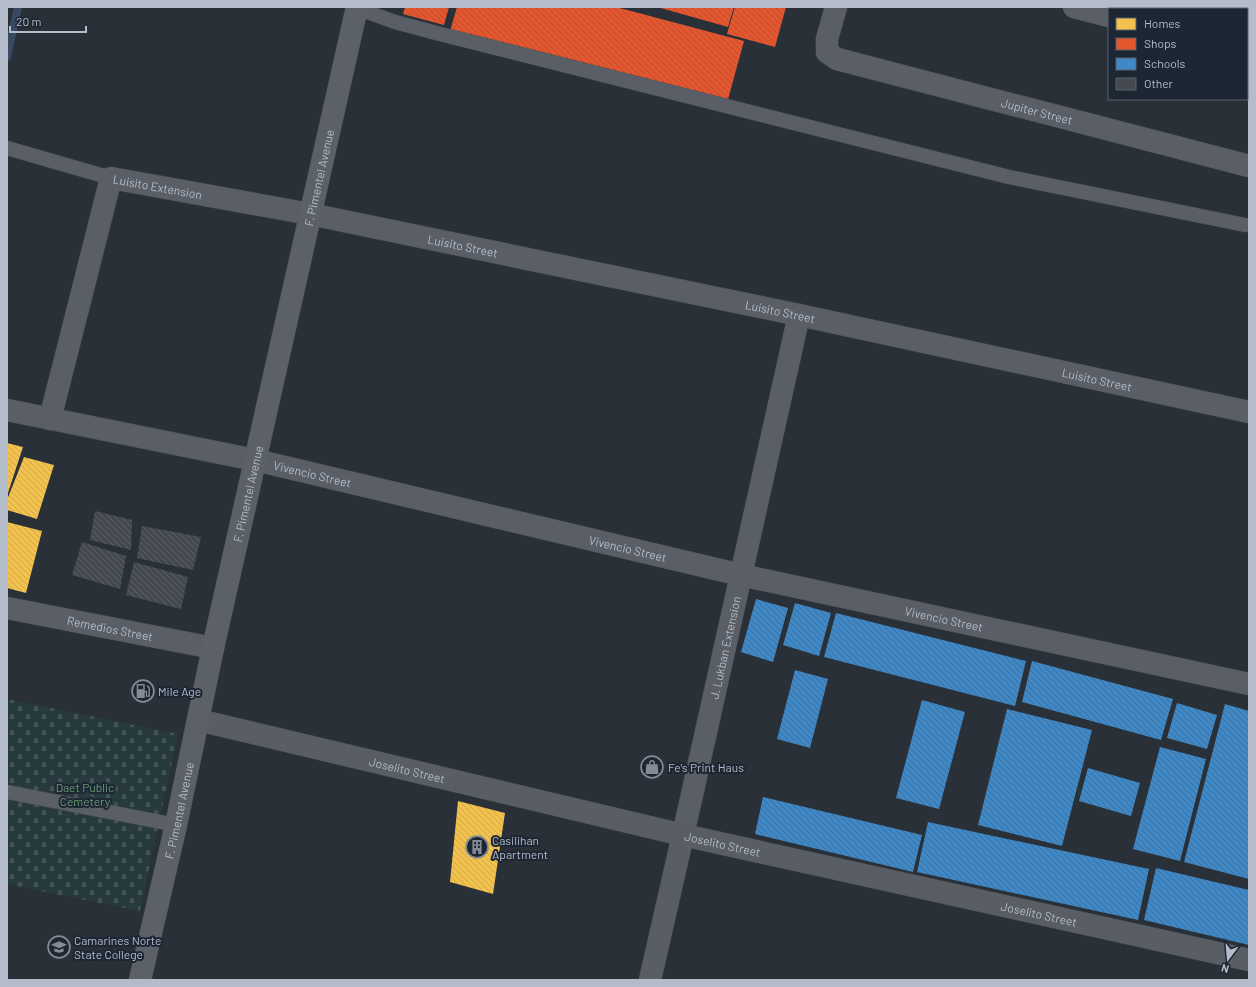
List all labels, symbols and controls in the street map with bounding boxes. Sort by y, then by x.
scale bar [10,8,86,34]
legend [1108,8,1248,100]
text: 20 m [16,14,42,28]
text: Homes [1144,16,1181,30]
text: Shops [1144,36,1177,50]
text: Schools [1144,56,1185,70]
text: Other [1144,76,1174,90]
street label: Jupiter Street [1000,95,1074,127]
street label: F. Pimentel Avenue [301,128,336,227]
street label: Luisito Extension [112,172,203,201]
street label: Luisito Street [427,232,499,260]
street label: Luisito Street [744,297,817,325]
street label: Luisito Street [1061,365,1133,394]
street label: F. Pimentel Avenue [230,444,265,543]
street label: Vivencio Street [272,458,353,490]
street label: Vivencio Street [587,532,668,564]
street label: J. Lukban Extension [707,595,743,701]
street label: Vivencio Street [904,603,984,634]
street label: Remedios Street [66,613,154,643]
fuel station icon: Mile Age [130,678,156,704]
place label: Mile Age [158,684,201,698]
street label: Joselito Street [368,754,446,785]
shop icon: Fe's Print Haus [639,754,665,780]
place label: Fe's Print Haus [668,760,744,774]
street label: F. Pimentel Avenue [161,761,196,860]
park label: Daet Public Cemetery [56,780,114,808]
street label: Joselito Street [683,829,762,859]
place label: Casilihan Apartment [492,833,548,861]
building icon: Casilihan Apartment [464,834,490,860]
street label: Joselito Street [1000,898,1078,929]
place label: Camarines Norte State College [74,933,161,961]
school or university icon: Camarines Norte State College [46,934,72,960]
north arrow [1208,939,1248,979]
text: N [1220,962,1230,976]

